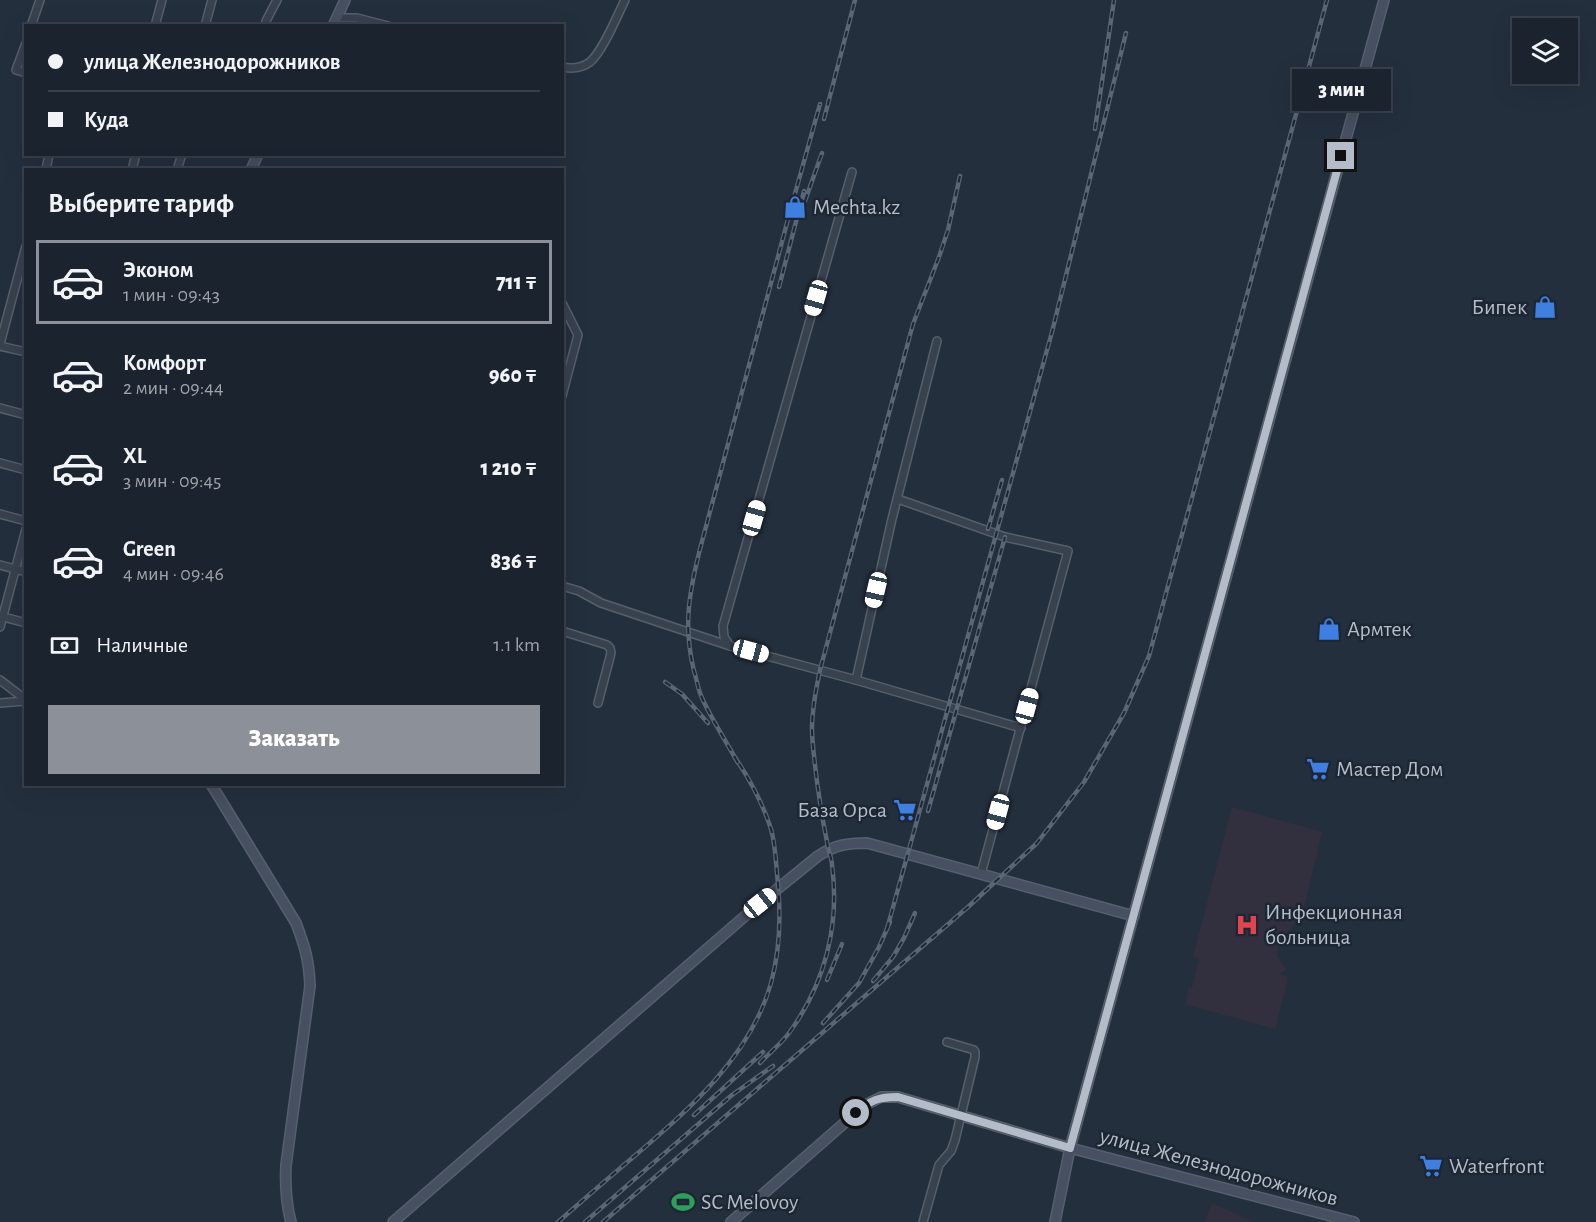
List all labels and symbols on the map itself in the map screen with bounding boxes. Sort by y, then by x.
callout: 3 мин [1292,69,1390,111]
route end [1327,142,1354,169]
shop icon: Mechta.kz [782,194,808,220]
place label: Mechta.kz [813,196,900,218]
car [802,278,830,318]
shop icon: Бипек [1532,294,1558,320]
place label: Бипек [1472,296,1527,318]
car [740,498,768,538]
car [863,570,889,610]
shop icon: Армтек [1316,616,1342,642]
place label: Армтек [1347,618,1412,640]
car [731,638,771,664]
car [1014,686,1040,726]
supermarket icon: Мастер Дом [1305,756,1331,782]
place label: Мастер Дом [1336,758,1444,780]
car [985,792,1011,832]
supermarket icon: База Орса [892,797,918,823]
place label: База Орса [797,799,887,821]
car [740,885,780,921]
place label: Инфекционная больница [1265,901,1403,948]
hospital icon: Инфекционная больница [1234,912,1260,938]
route start [842,1099,869,1126]
street label: улица Железнодорожников [1097,1124,1340,1209]
supermarket icon: Waterfront [1418,1153,1444,1179]
place label: Waterfront [1449,1155,1544,1177]
sports icon: SC Melovoy [670,1189,696,1215]
place label: SC Melovoy [701,1191,799,1213]

